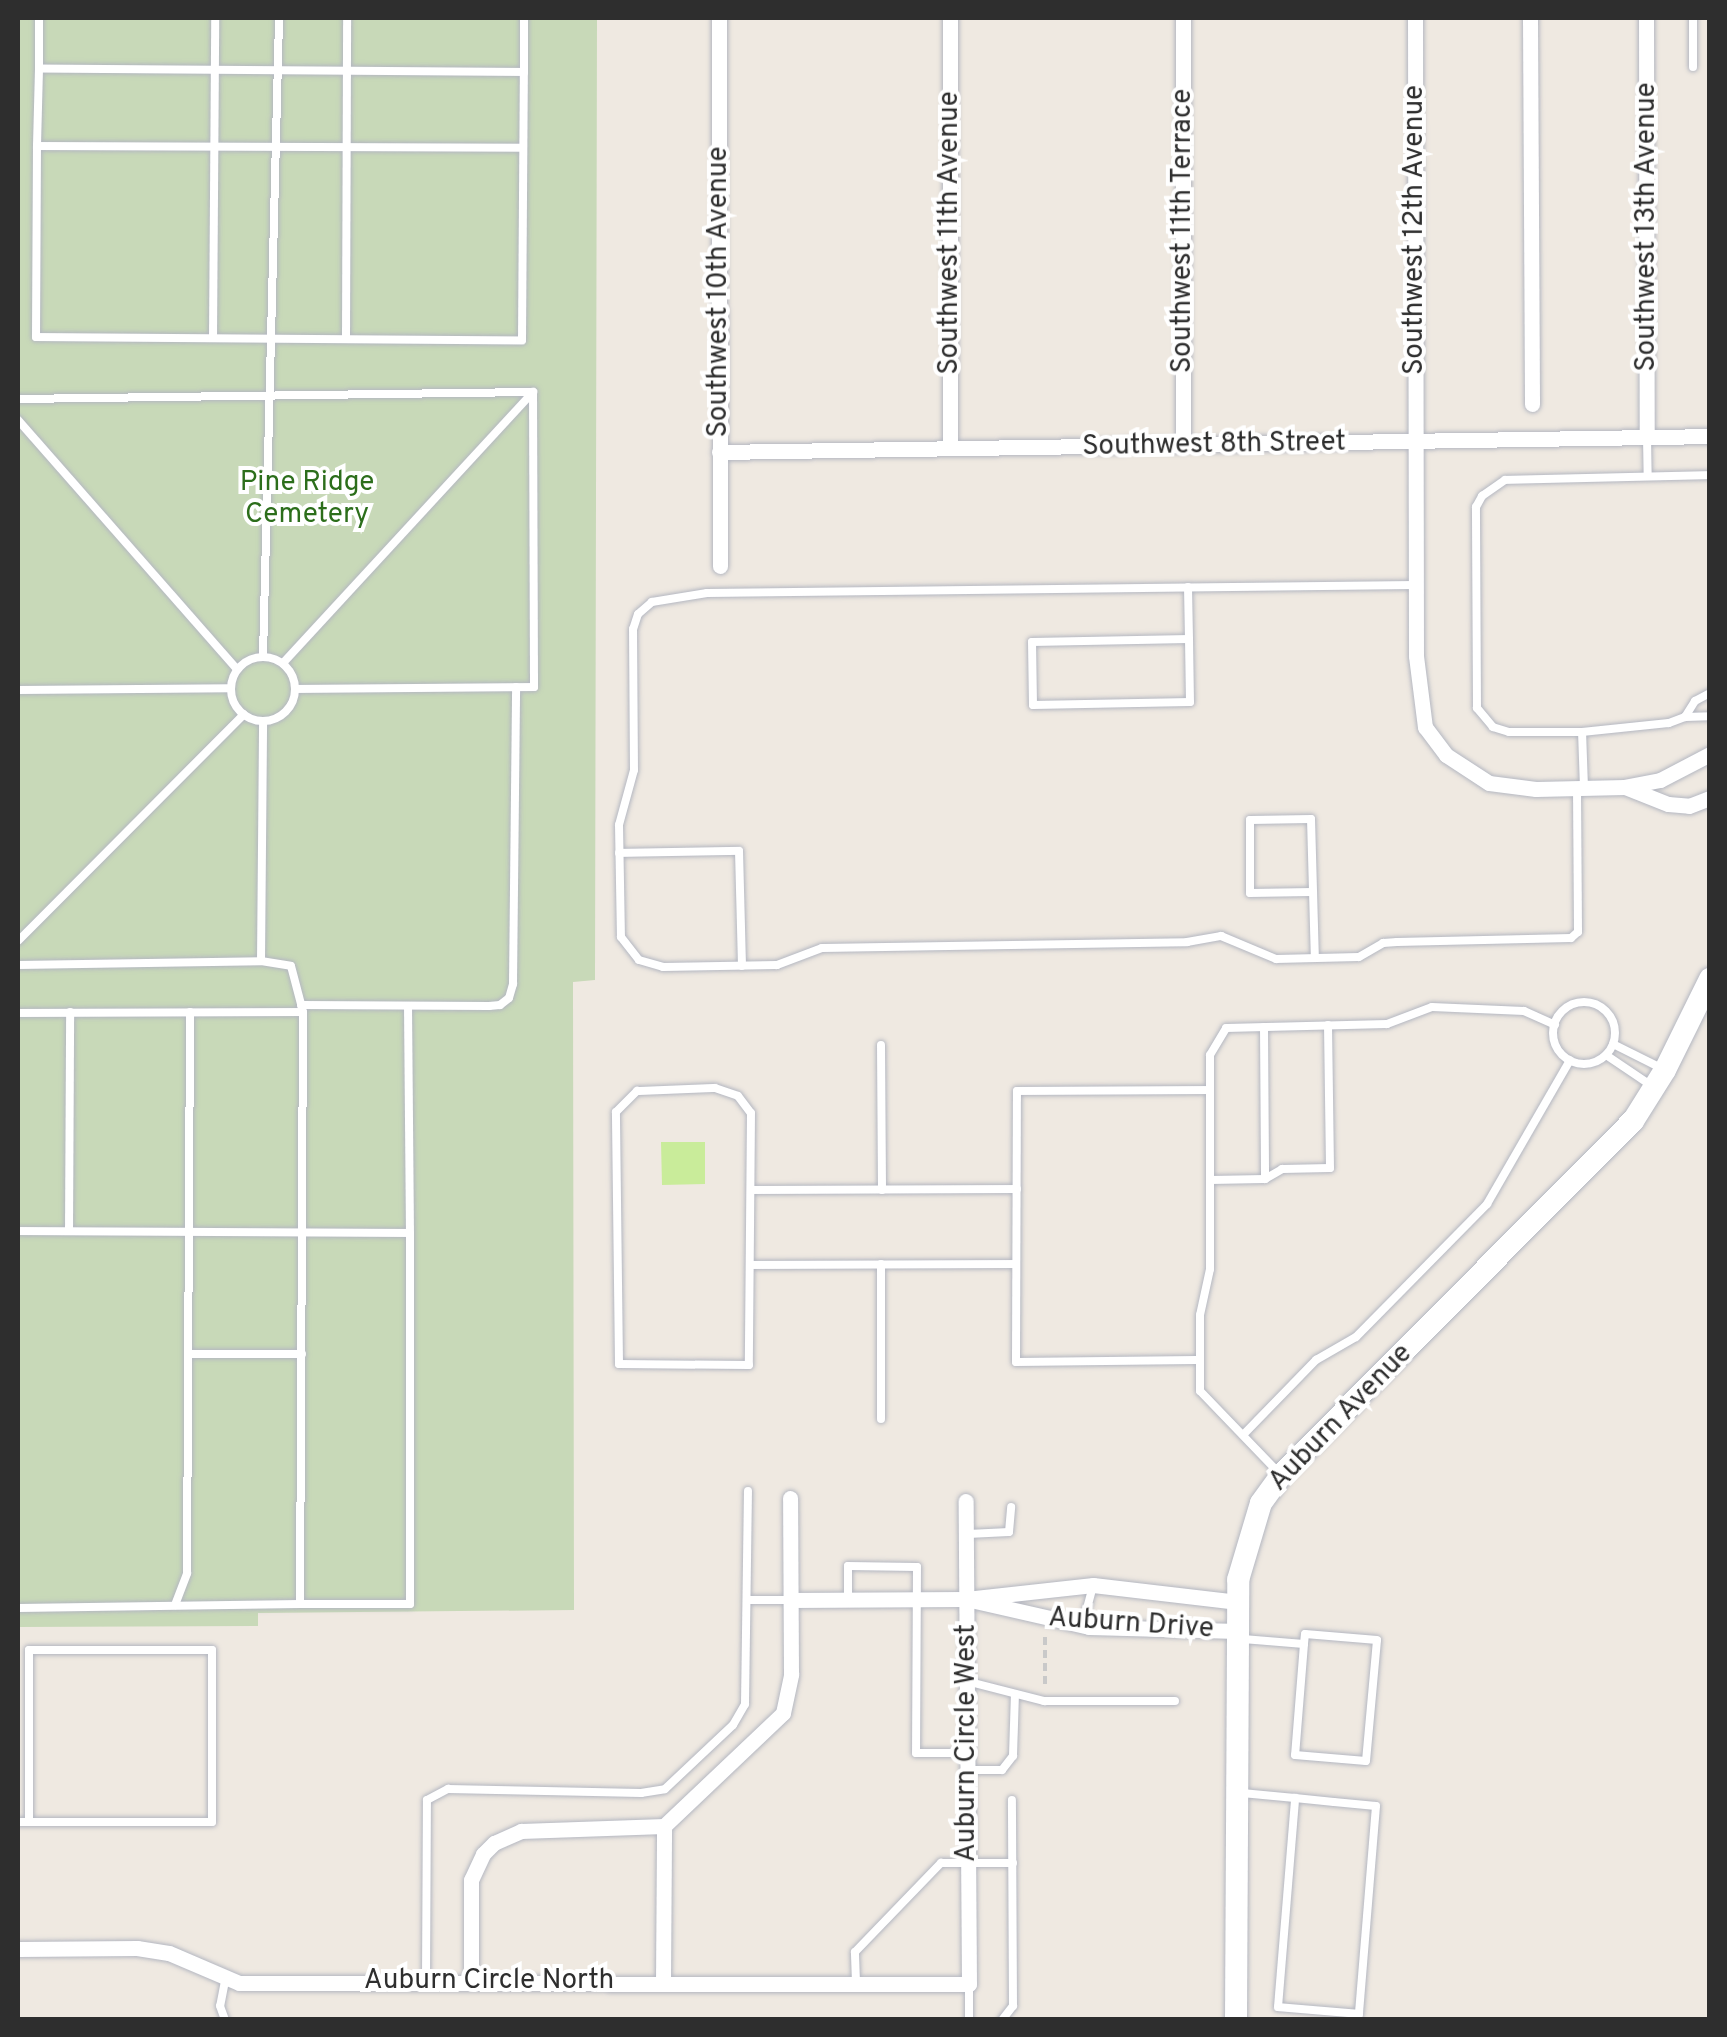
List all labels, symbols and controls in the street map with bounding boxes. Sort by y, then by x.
street label: Southwest 13th Avenue [1630,82,1664,372]
street label: Southwest 12th Avenue [1398,84,1432,376]
street label: Southwest 11th Terrace [1166,88,1200,374]
street label: Southwest 11th Avenue [933,91,967,375]
street label: Southwest 10th Avenue [702,146,736,438]
street label: Southwest 8th Street [1082,426,1346,464]
park label: Pine Ridge Cemetery [240,466,374,532]
street label: Auburn Avenue [1262,1337,1420,1499]
street label: Auburn Drive [1047,1601,1215,1647]
street label: Auburn Circle West [950,1623,984,1863]
street label: Auburn Circle North [364,1964,614,1998]

